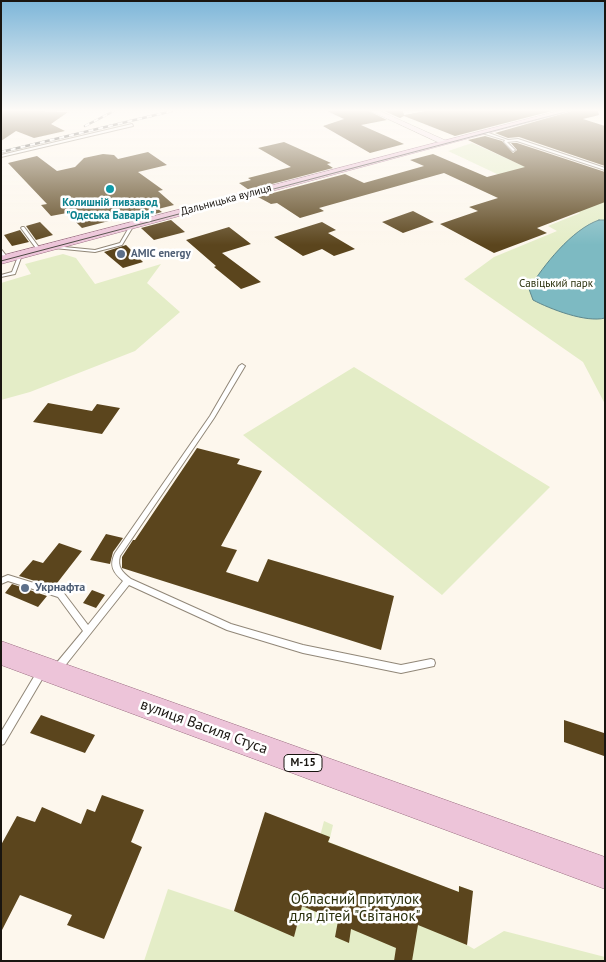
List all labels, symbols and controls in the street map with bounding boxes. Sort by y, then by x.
street label: Дальницька вулиця [179,182,273,218]
marker: Колишній пивзавод "Одеська Баварія" [104,183,116,195]
place label: Колишній пивзавод "Одеська Баварія" [62,196,158,222]
place label: AMIC energy [131,247,191,261]
marker: AMIC energy [115,248,127,260]
park label: Савіцький парк [519,277,593,291]
place label: Укрнафта [35,581,85,595]
marker: Укрнафта [19,582,31,594]
street label: вулиця Василя Стуса [138,696,270,758]
road number: М-15 [284,754,322,771]
park label: Обласний притулок для дітей "Світанок" [289,891,421,926]

